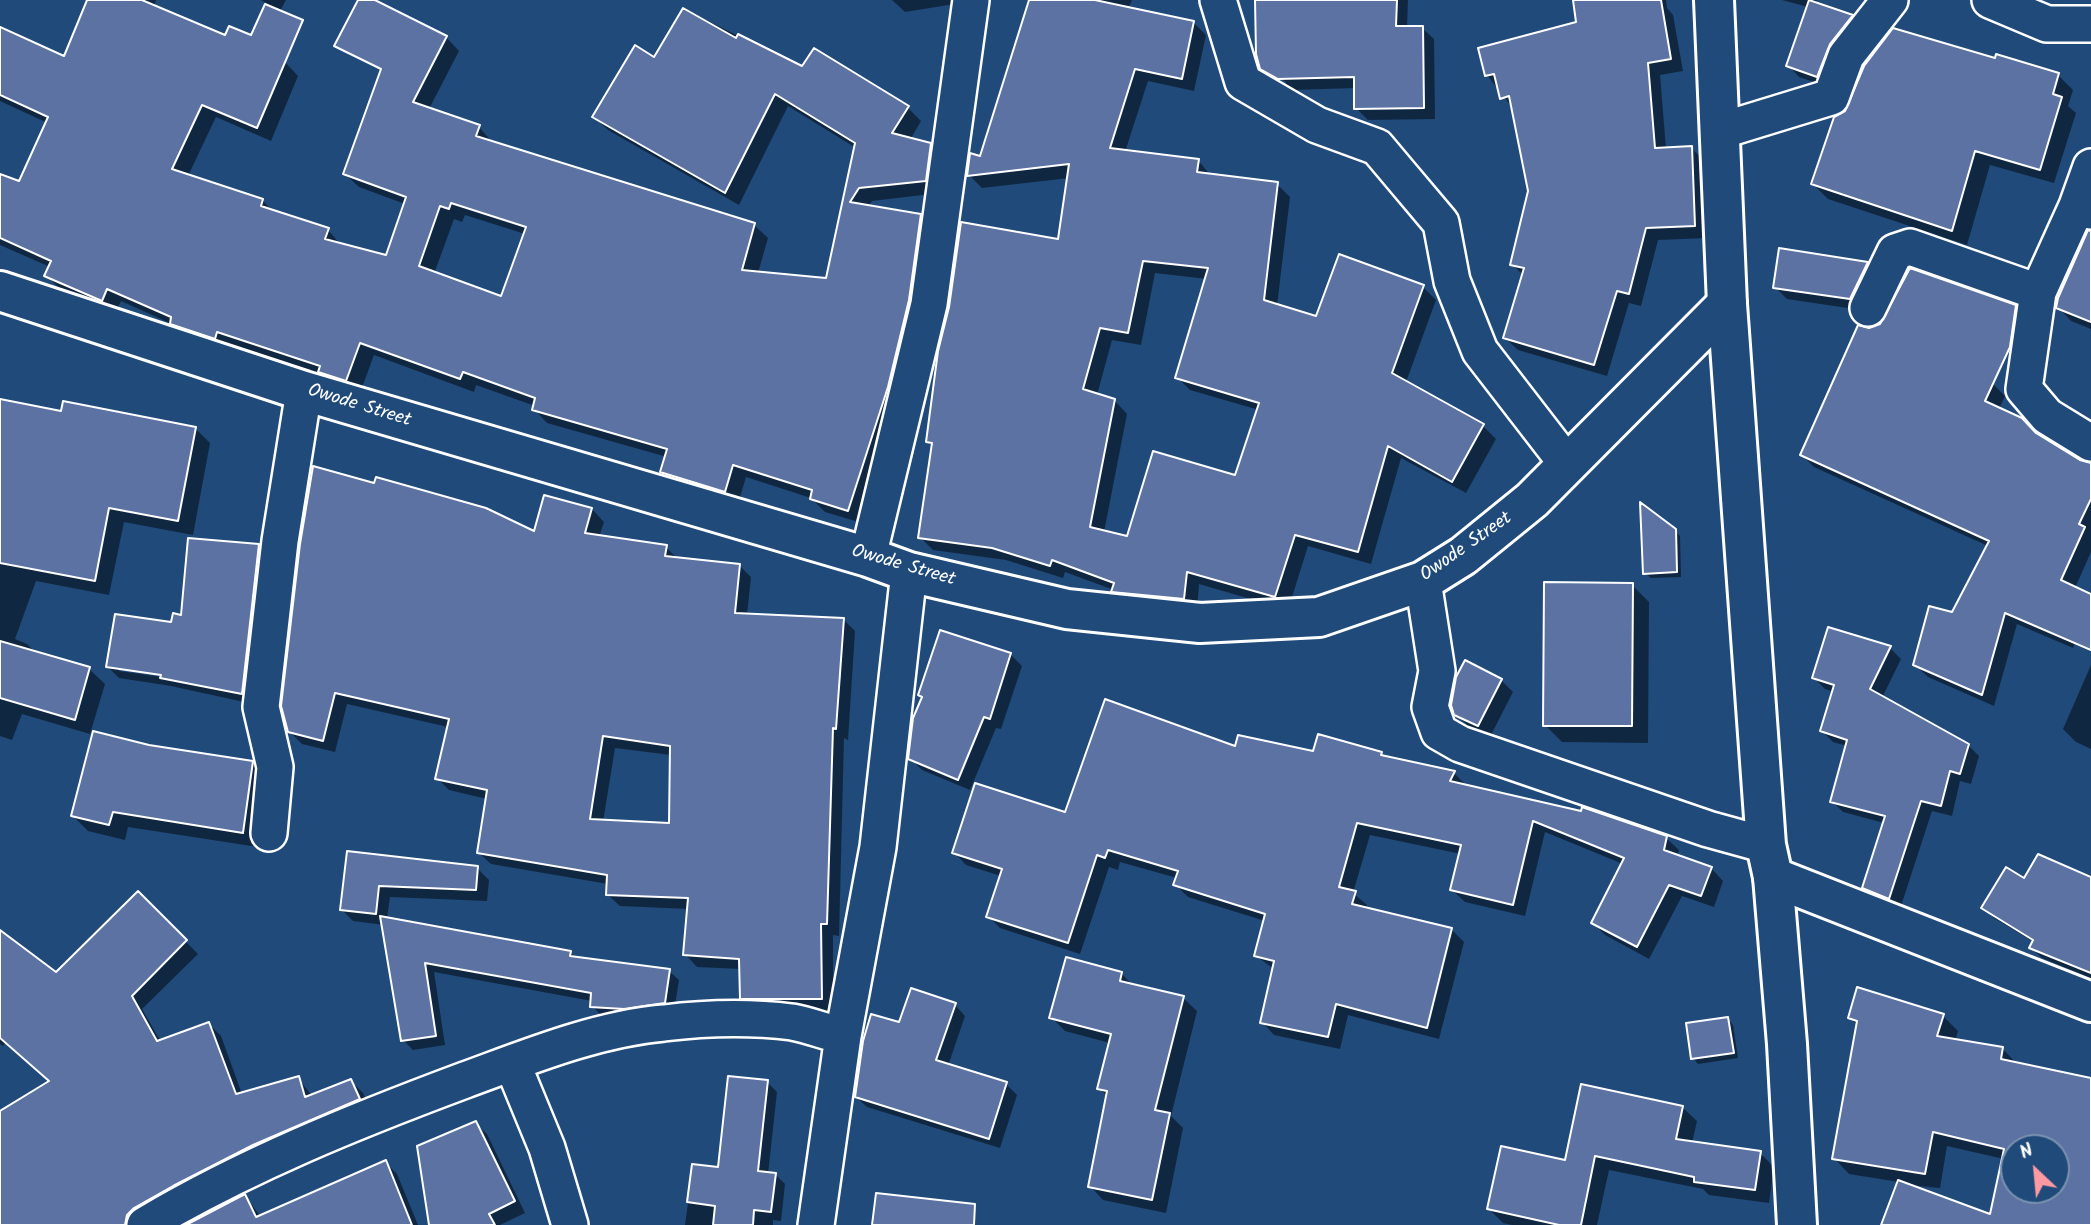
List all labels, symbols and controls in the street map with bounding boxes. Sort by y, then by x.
street label: Owode Street [305,380,413,434]
street label: Owode Street [1417,508,1517,588]
street label: Owode Street [848,541,958,593]
north arrow [2000,1134,2070,1204]
text: N [2015,1136,2039,1168]

